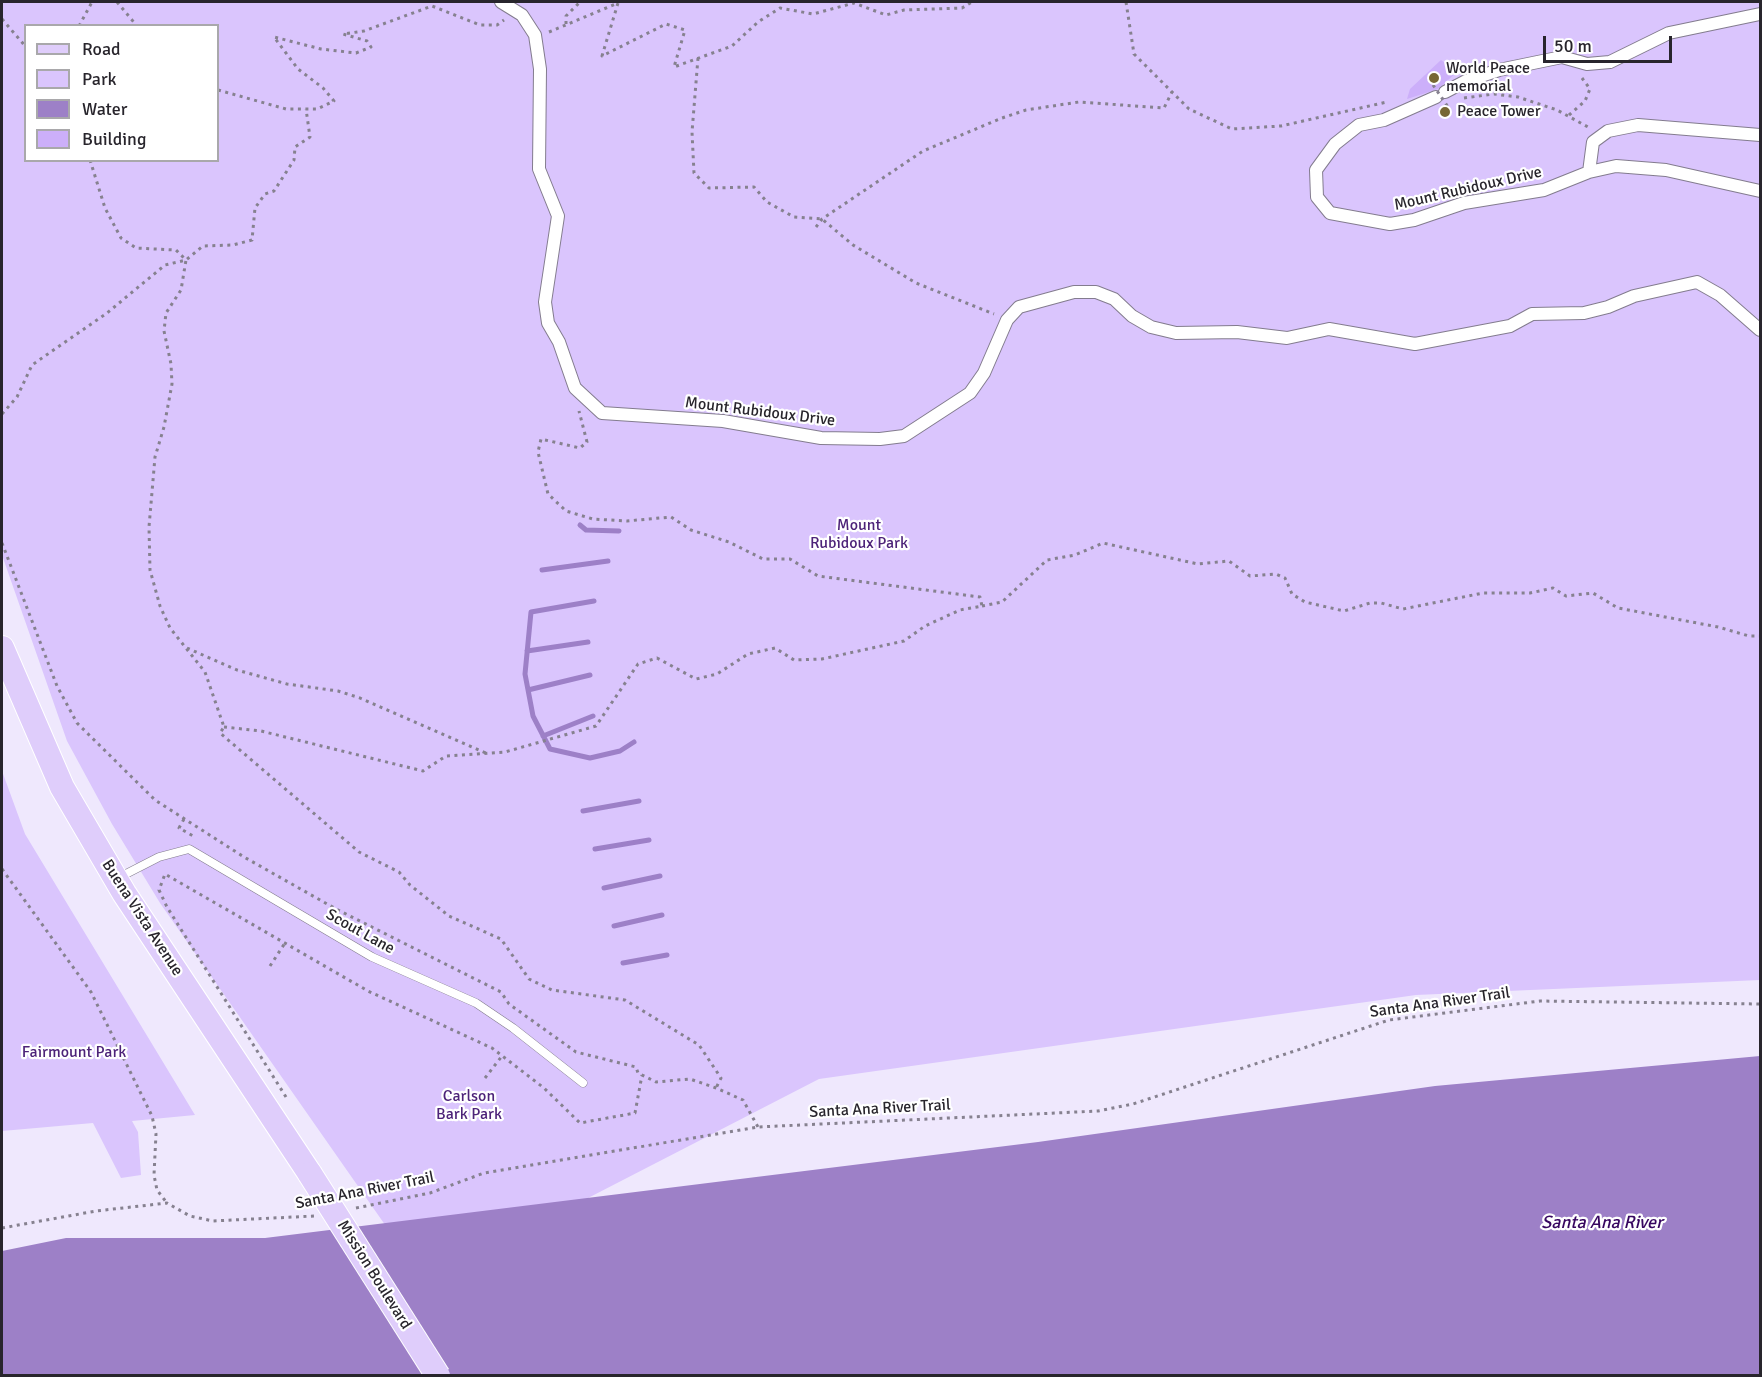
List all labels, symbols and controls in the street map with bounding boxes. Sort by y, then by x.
legend [24,24,219,162]
scale bar [1546,24,1675,62]
text: 50 m [1554,35,1592,57]
text: Road [82,38,121,60]
place label: World Peace memorial [1446,59,1530,97]
text: Park [82,68,117,90]
marker: World Peace memorial [1427,71,1441,85]
text: Water [82,98,127,120]
place label: Peace Tower [1457,102,1541,122]
marker: Peace Tower [1438,105,1452,119]
text: Building [82,128,146,150]
street label: Mount Rubidoux Drive [1392,163,1544,215]
street label: Mount Rubidoux Drive [684,393,836,431]
park label: Mount Rubidoux Park [810,516,908,554]
street label: Buena Vista Avenue [97,856,187,980]
street label: Scout Lane [322,905,398,959]
street label: Santa Ana River Trail [1369,984,1511,1022]
park label: Fairmount Park [22,1043,126,1063]
park label: Carlson Bark Park [436,1087,502,1125]
street label: Santa Ana River Trail [809,1096,951,1122]
street label: Santa Ana River Trail [294,1168,436,1214]
water label: Santa Ana River [1541,1212,1663,1234]
street label: Mission Boulevard [333,1217,415,1333]

